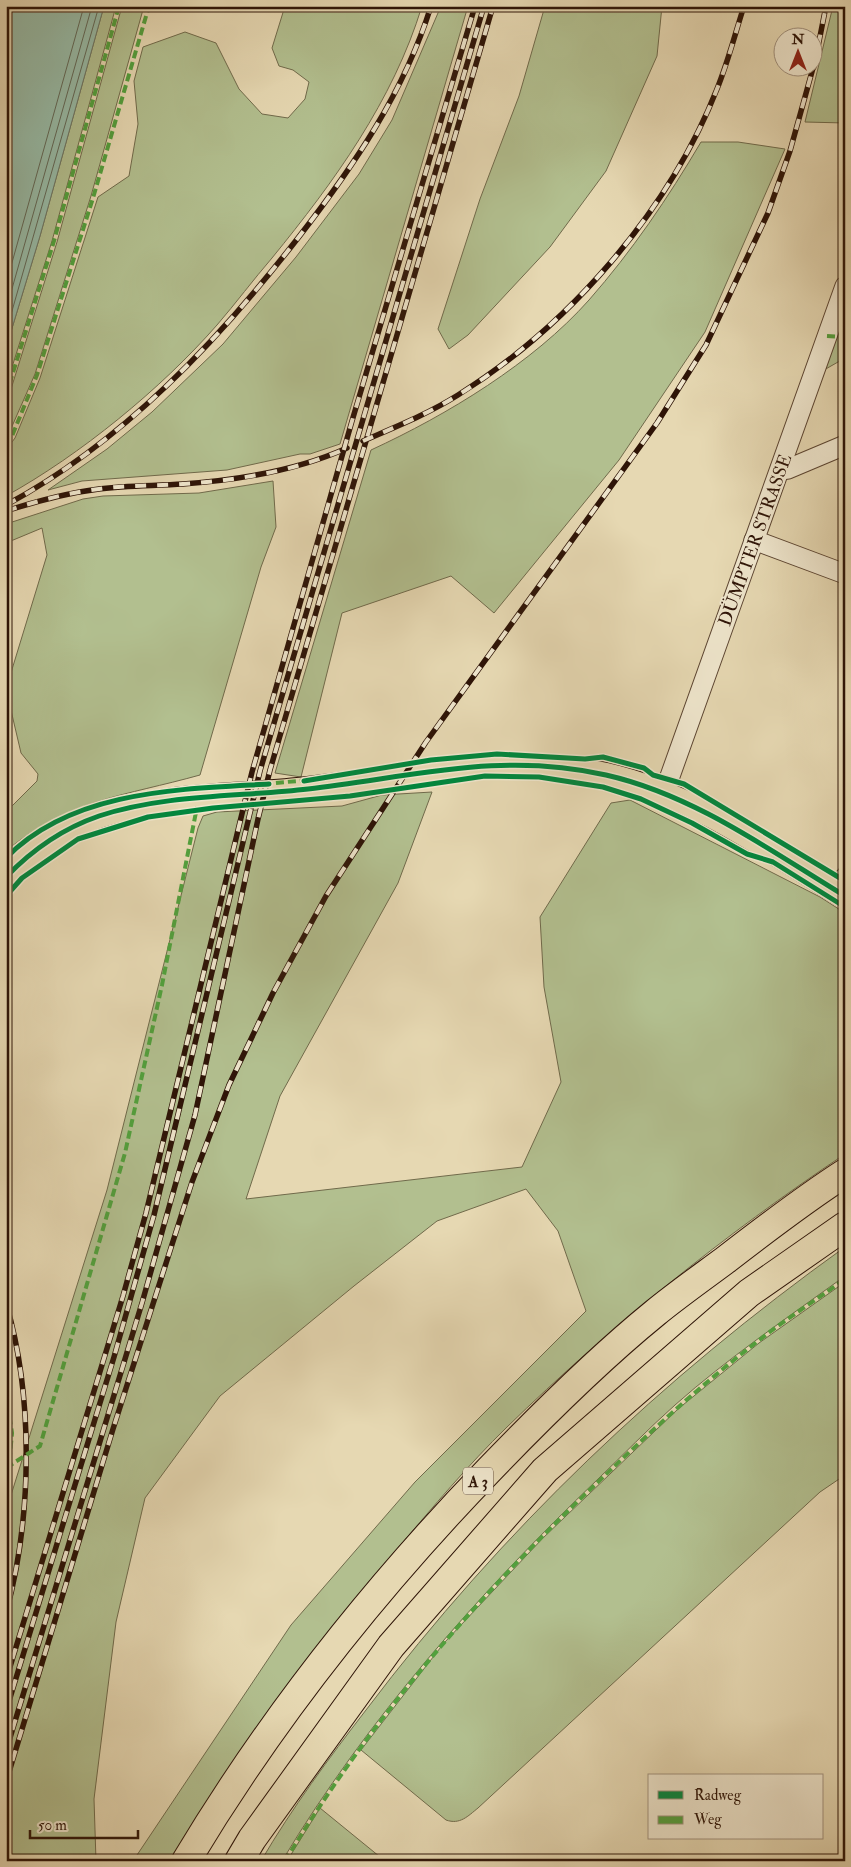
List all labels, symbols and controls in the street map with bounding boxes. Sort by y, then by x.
north arrow [774,28,824,78]
text: N [791,31,805,48]
street label: DÜMPTER STRASSE [714,451,797,629]
road number: A 3 [463,1468,493,1494]
legend [648,1774,824,1840]
text: Radweg [694,1786,742,1805]
scale bar [30,1807,138,1839]
text: Weg [693,1810,722,1829]
text: 50 m [38,1816,67,1835]

